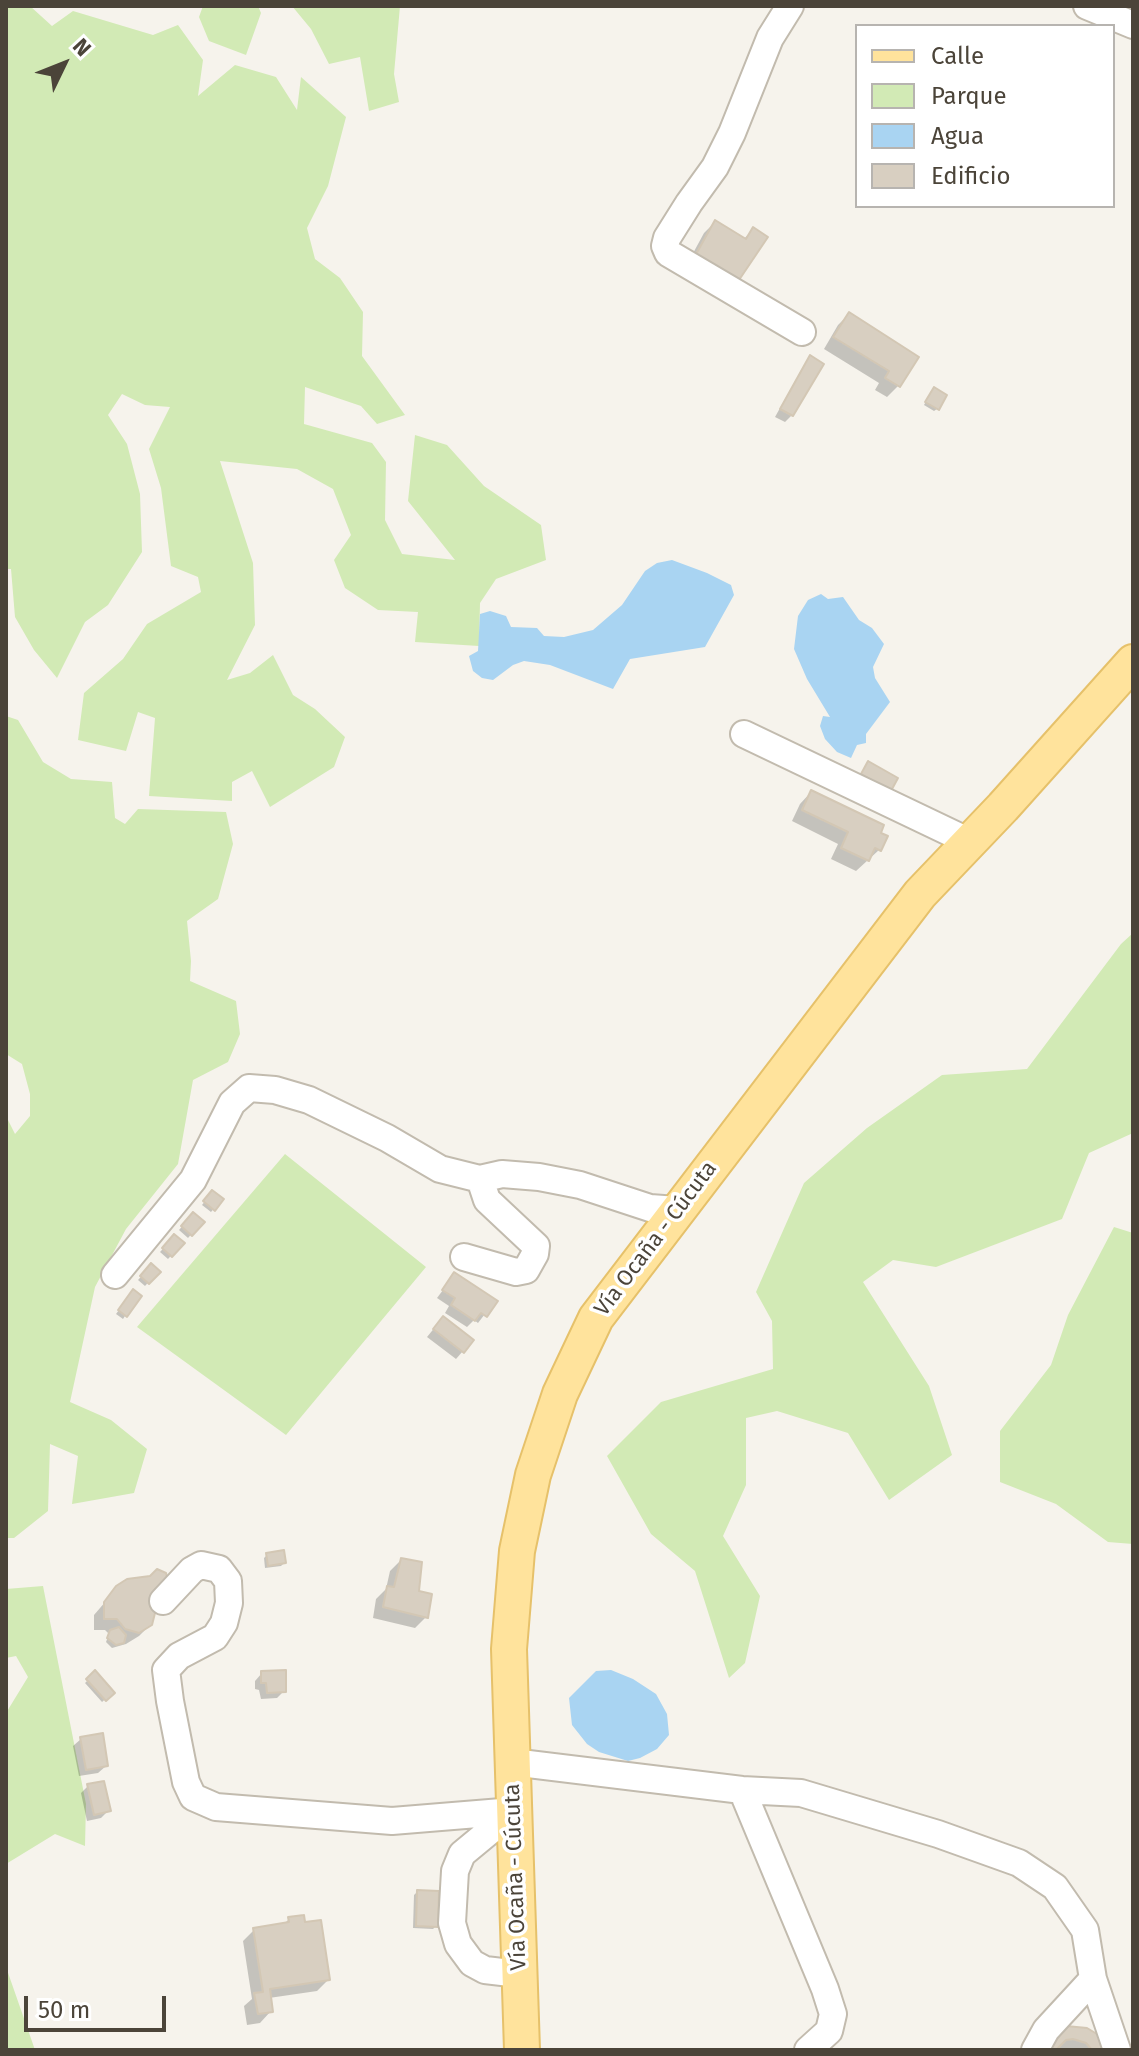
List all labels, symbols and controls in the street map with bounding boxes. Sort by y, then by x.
north arrow [24,24,104,104]
legend [855,24,1115,208]
text: N [67,33,97,62]
text: Calle [931,42,984,70]
text: Parque [931,82,1007,110]
text: Agua [931,122,984,150]
text: Edificio [931,162,1011,190]
street label: Vía Ocaña - Cúcuta [589,1156,723,1322]
street label: Vía Ocaña - Cúcuta [500,1783,532,1971]
scale bar [28,1980,170,2030]
text: 50 m [38,1996,90,2024]

